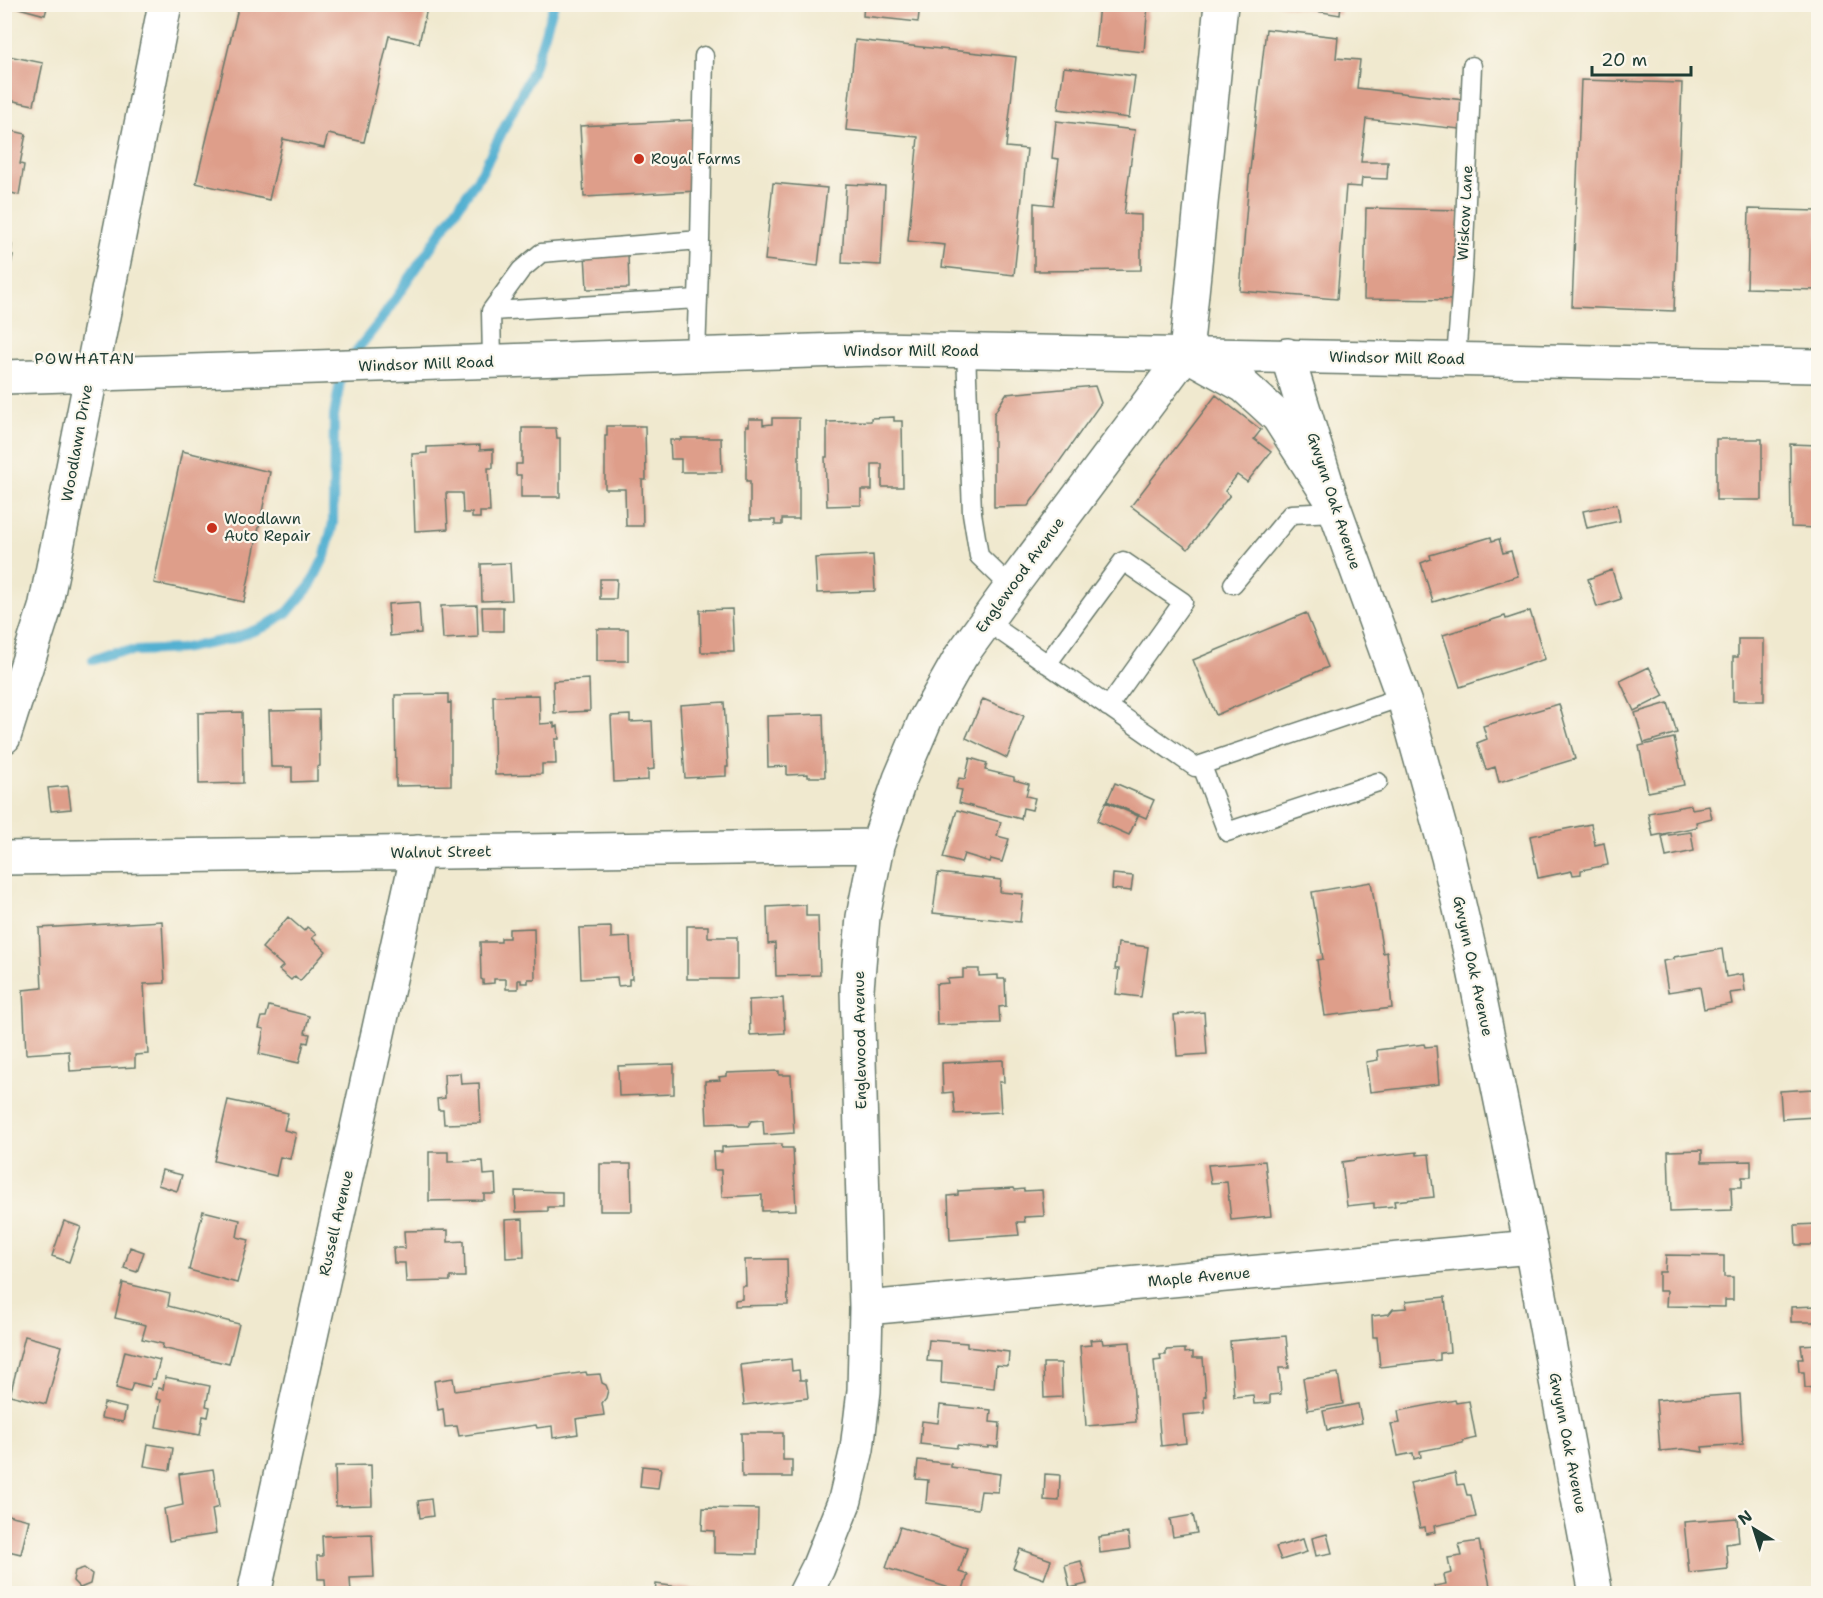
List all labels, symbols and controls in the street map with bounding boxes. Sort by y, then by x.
scale bar [1592,39,1691,77]
text: 20 m [1601,48,1647,72]
place label: Royal Farms [651,149,741,169]
marker: Royal Farms [632,152,646,166]
street label: Wiskow Lane [1453,165,1477,261]
street label: Windsor Mill Road [843,341,979,361]
street label: Windsor Mill Road [1329,347,1465,369]
district label: POWHATAN [34,348,136,369]
street label: Windsor Mill Road [358,352,495,376]
street label: Woodlawn Drive [57,383,97,503]
street label: Gwynn Oak Avenue [1302,430,1366,572]
place label: Woodlawn Auto Repair [224,509,311,546]
street label: Englewood Avenue [971,513,1069,637]
marker: Woodlawn Auto Repair [205,521,219,535]
street label: Walnut Street [390,841,492,863]
street label: Gwynn Oak Avenue [1448,894,1498,1038]
street label: Englewood Avenue [849,971,871,1109]
street label: Russell Avenue [314,1168,358,1278]
street label: Maple Avenue [1147,1263,1251,1291]
street label: Gwynn Oak Avenue [1545,1371,1591,1515]
north arrow [1724,1499,1784,1559]
text: N [1734,1505,1757,1530]

